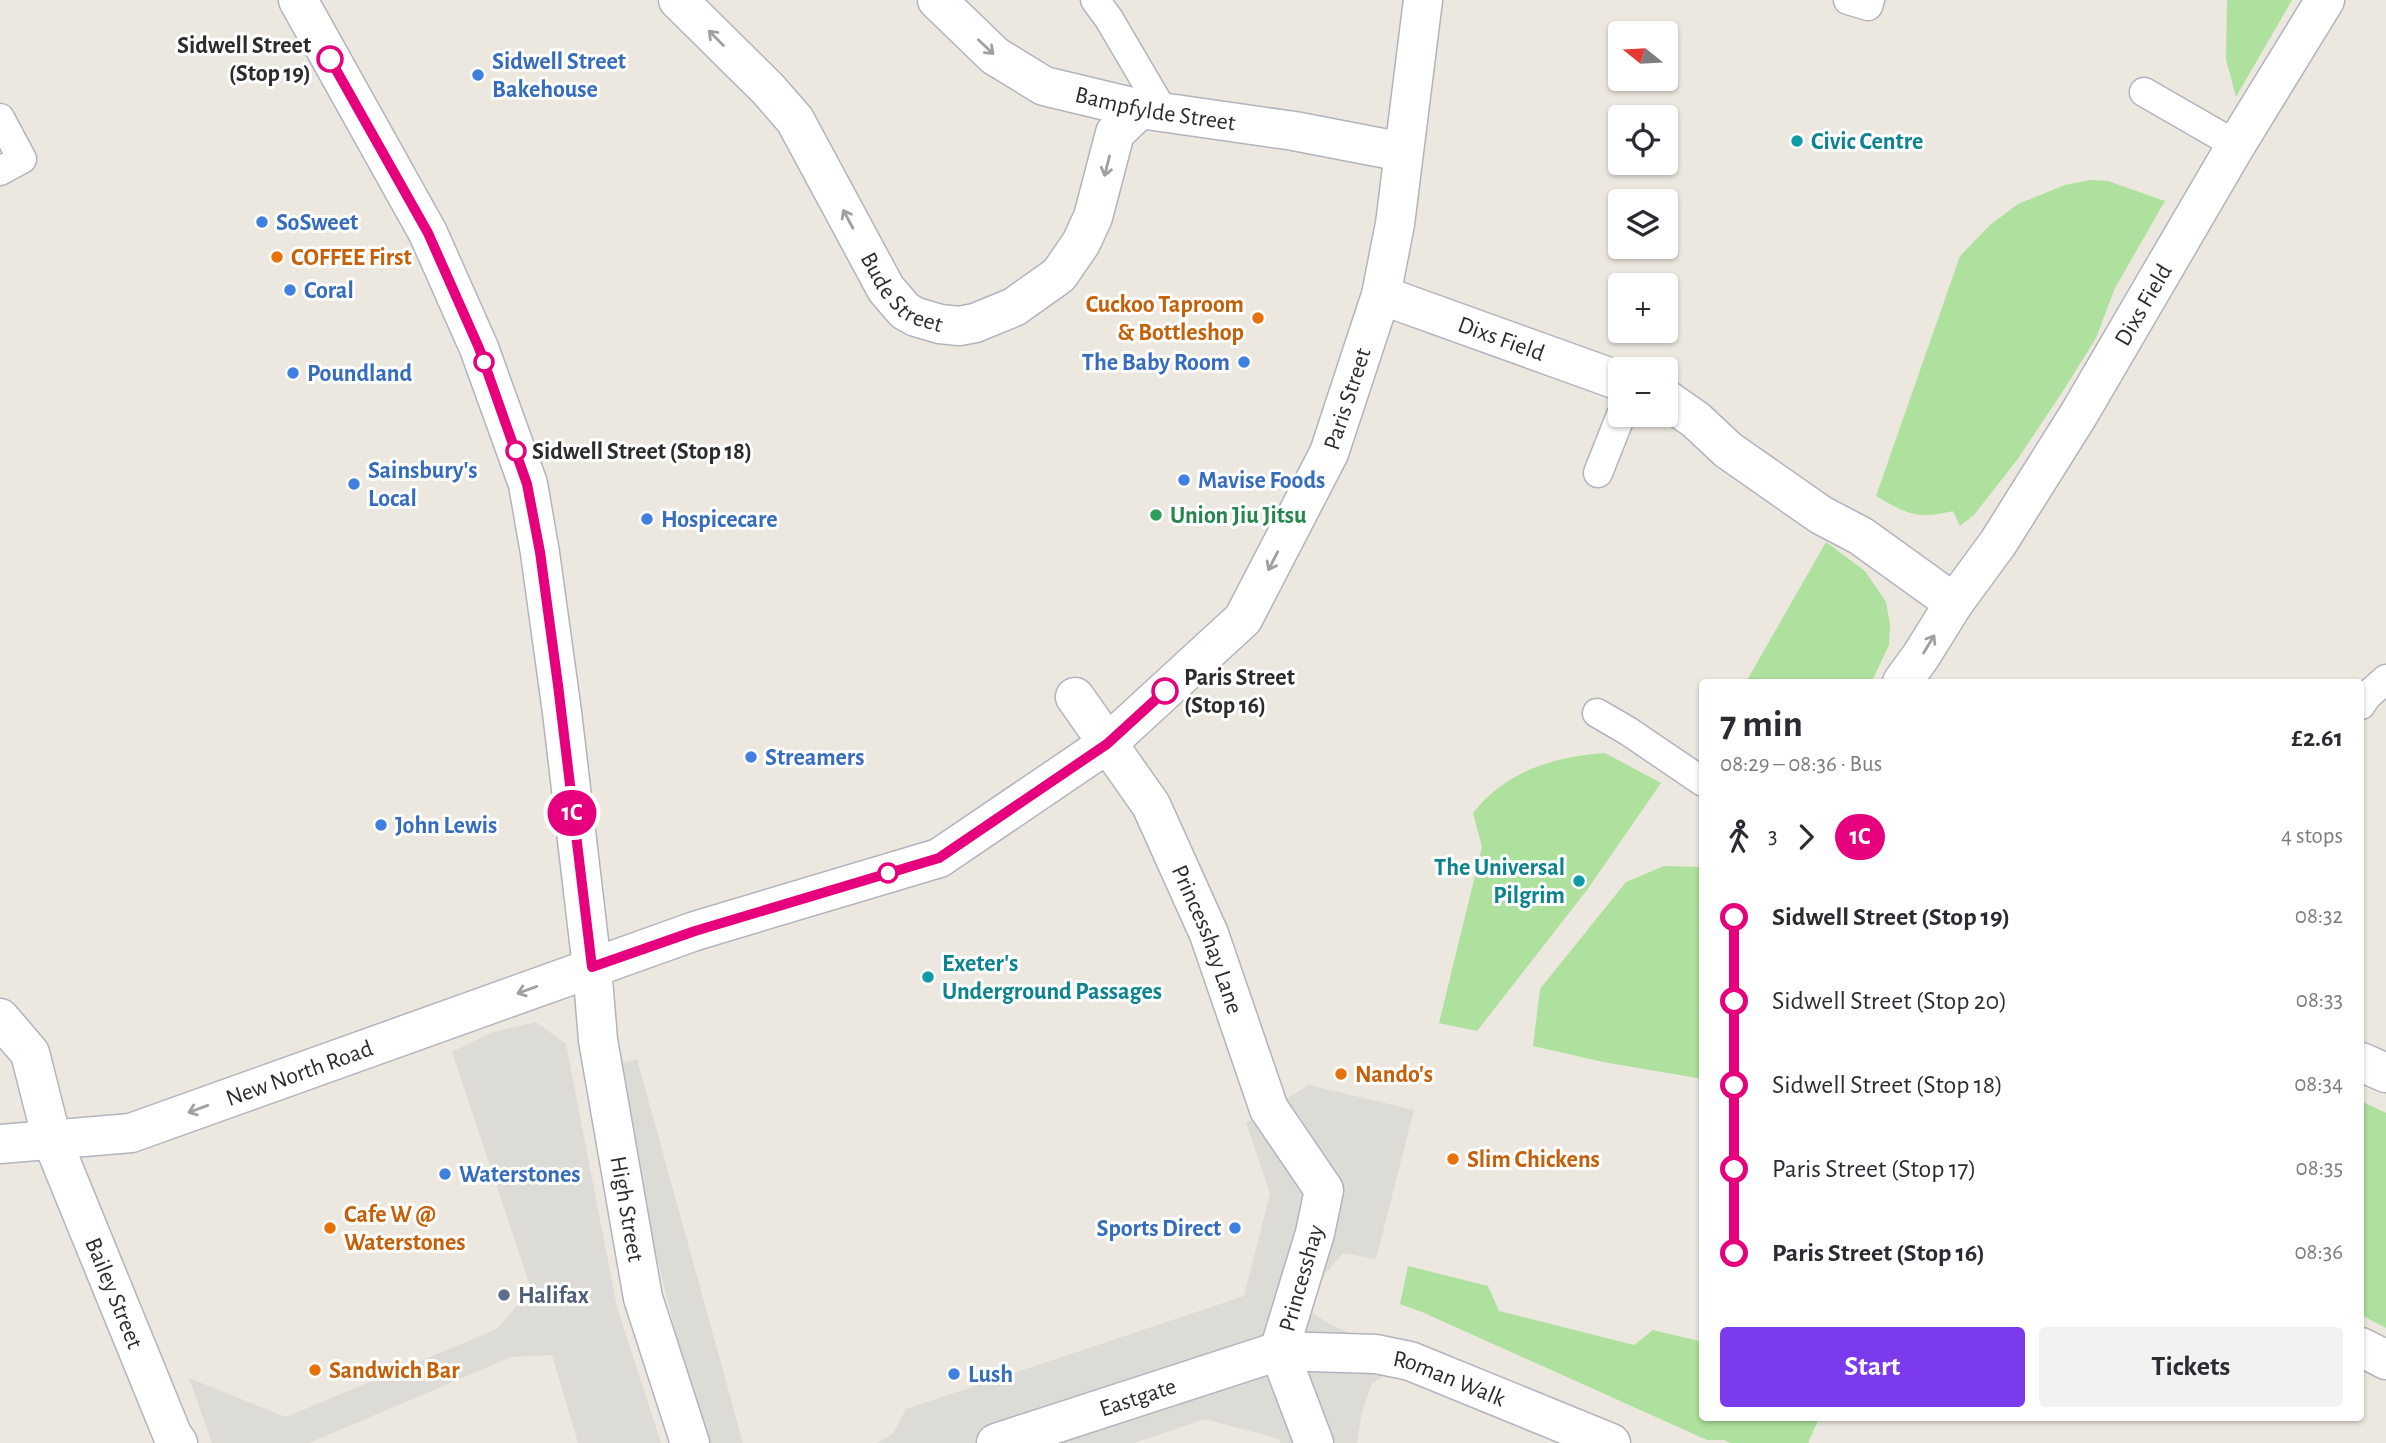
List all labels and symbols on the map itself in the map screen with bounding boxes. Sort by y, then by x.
north arrow [1608,21,1678,91]
one-way arrow [707,29,724,46]
place label: Sidwell Street (Stop 19) [177,34,311,86]
one-way arrow [977,39,994,56]
marker: Sidwell Street (Stop 19) [317,46,343,72]
place label: Sidwell Street Bakehouse [492,50,626,102]
marker: Sidwell Street Bakehouse [470,67,486,83]
street label: Bampfylde Street [1073,83,1237,136]
place label: Civic Centre [1811,130,1923,154]
marker: Civic Centre [1789,133,1805,149]
one-way arrow [1100,154,1113,177]
one-way arrow [841,210,855,230]
place label: SoSweet [276,211,358,235]
marker: SoSweet [254,214,270,230]
place label: COFFEE First [291,246,412,270]
street label: Bude Street [856,248,946,337]
marker: COFFEE First [269,249,285,265]
street label: Dixs Field [2111,260,2177,350]
place label: Coral [304,279,354,303]
marker: Coral [282,282,298,298]
place label: Cuckoo Taproom & Bottleshop [1086,293,1244,345]
marker: Cuckoo Taproom & Bottleshop [1250,310,1266,326]
street label: Dixs Field [1455,313,1548,366]
street label: Paris Street [1320,345,1376,453]
place label: The Baby Room [1082,351,1230,375]
unlabelled marker [474,352,494,372]
marker: The Baby Room [1236,354,1252,370]
place label: Poundland [307,362,412,386]
marker: Poundland [285,365,301,381]
place label: Sidwell Street (Stop 18) [532,440,752,464]
marker: Sidwell Street (Stop 18) [506,441,526,461]
place label: Sainsbury's Local [368,459,477,511]
place label: Mavise Foods [1198,469,1325,493]
marker: Mavise Foods [1176,472,1192,488]
marker: Sainsbury's Local [346,476,362,492]
place label: Union Jiu Jitsu [1170,504,1307,528]
marker: Union Jiu Jitsu [1148,507,1164,523]
place label: Hospicecare [661,508,778,532]
marker: Hospicecare [639,511,655,527]
one-way arrow [1266,550,1279,571]
one-way arrow [1922,634,1936,654]
place label: Paris Street (Stop 16) [1184,666,1295,718]
marker: Paris Street (Stop 16) [1152,678,1178,704]
place label: Streamers [765,746,864,770]
marker: Streamers [743,749,759,765]
line badge: 1C [540,790,604,836]
place label: John Lewis [395,814,497,838]
marker: John Lewis [373,817,389,833]
place label: The Universal Pilgrim [1434,856,1565,908]
street label: Princesshay Lane [1167,862,1246,1017]
unlabelled marker [878,863,898,883]
marker: The Universal Pilgrim [1571,873,1587,889]
place label: Exeter's Underground Passages [942,952,1162,1004]
marker: Exeter's Underground Passages [920,969,936,985]
one-way arrow [517,985,539,997]
street label: New North Road [223,1036,376,1111]
place label: Nando's [1355,1063,1433,1087]
marker: Nando's [1333,1066,1349,1082]
one-way arrow [188,1103,210,1116]
place label: Slim Chickens [1467,1148,1600,1172]
marker: Slim Chickens [1445,1151,1461,1167]
street label: High Street [605,1154,648,1264]
place label: Waterstones [459,1163,581,1187]
marker: Waterstones [437,1166,453,1182]
place label: Cafe W @ Waterstones [344,1203,466,1255]
place label: Sports Direct [1096,1217,1221,1241]
marker: Cafe W @ Waterstones [322,1220,338,1236]
marker: Sports Direct [1227,1220,1243,1236]
street label: Princesshay [1275,1222,1329,1334]
street label: Bailey Street [80,1234,147,1353]
place label: Halifax [518,1284,589,1308]
marker: Halifax [496,1287,512,1303]
street label: Roman Walk [1391,1347,1509,1412]
place label: Sandwich Bar [329,1359,460,1383]
marker: Sandwich Bar [307,1362,323,1378]
place label: Lush [968,1363,1013,1387]
marker: Lush [946,1366,962,1382]
street label: Eastgate [1097,1374,1179,1422]

